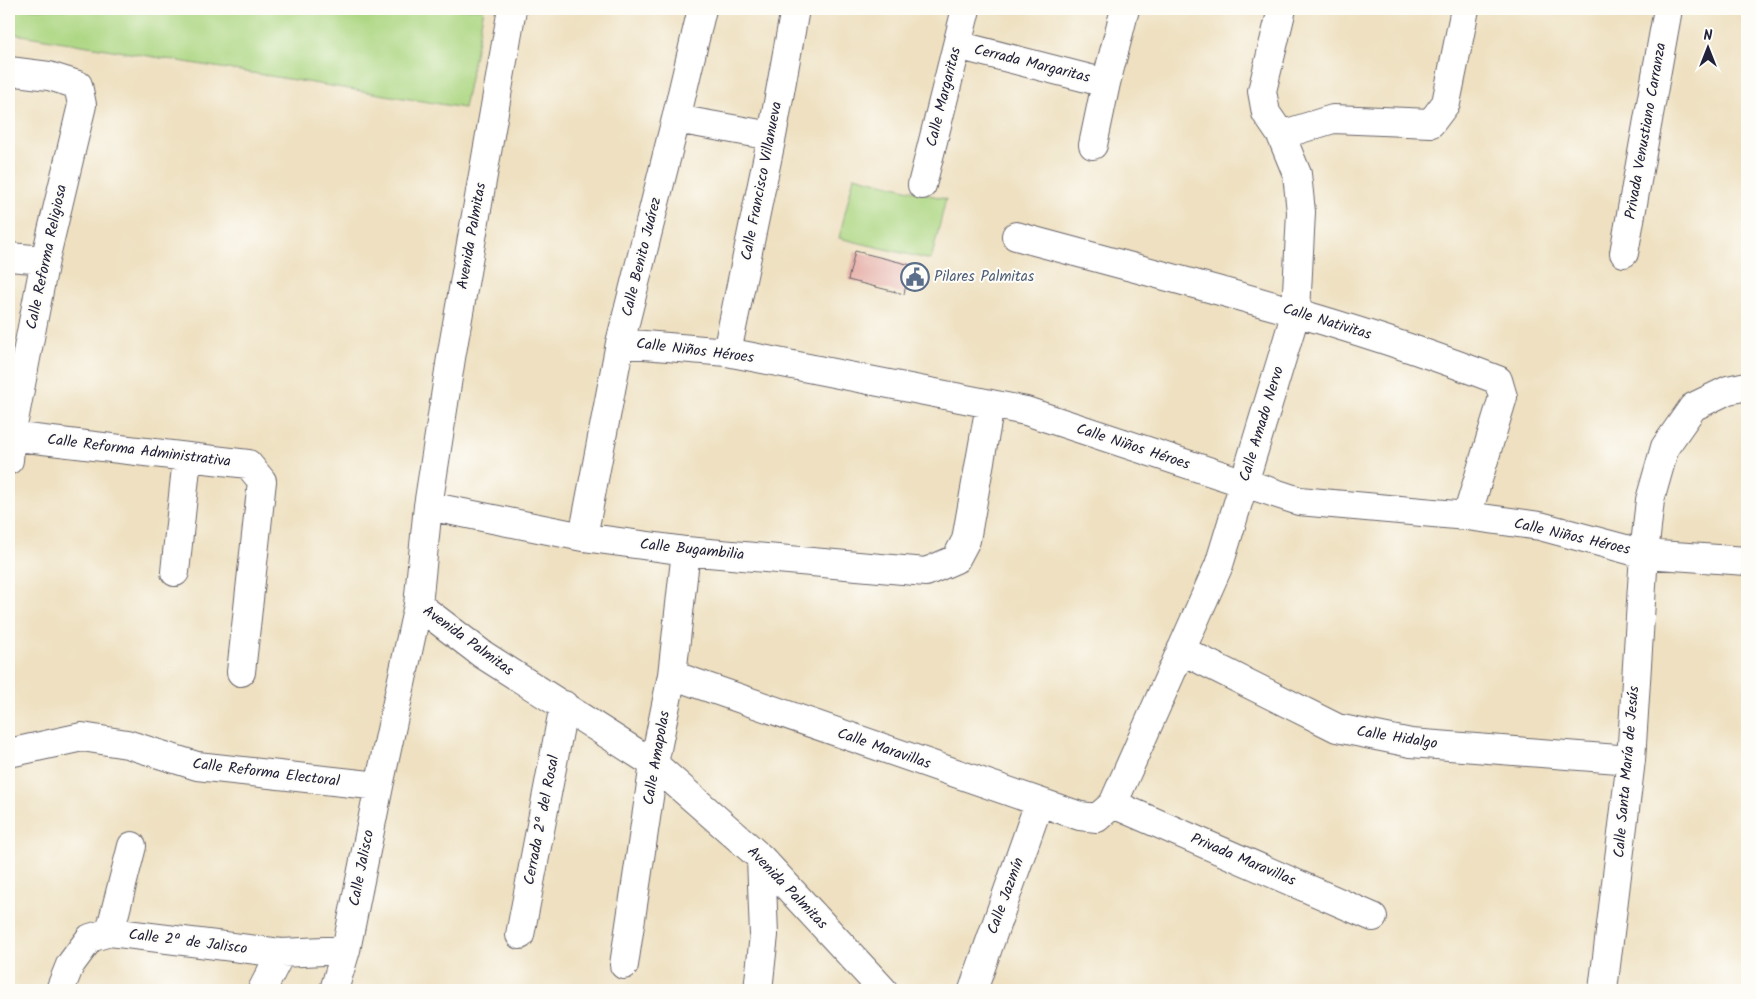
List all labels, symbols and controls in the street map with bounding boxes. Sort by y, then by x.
north arrow [1684,22,1734,72]
text: N [1704,25,1713,47]
street label: Cerrada Margaritas [971,38,1093,90]
street label: Privada Venustiano Carranza [1619,41,1673,221]
street label: Calle Margaritas [920,44,968,149]
street label: Calle Francisco Villanueva [735,100,789,262]
street label: Avenida Palmitas [451,180,493,291]
street label: Calle Reforma Religiosa [20,182,74,332]
street label: Calle Benito Juárez [616,194,669,319]
public building icon: Pilares Palmitas [900,262,930,292]
place label: Pilares Palmitas [934,265,1035,289]
street label: Calle Nativitas [1280,297,1375,347]
street label: Calle Niños Héroes [635,332,756,370]
street label: Calle Amado Nervo [1233,363,1291,485]
street label: Calle Niños Héroes [1073,417,1194,477]
street label: Calle Reforma Administrativa [46,428,232,474]
street label: Calle Niños Héroes [1512,512,1633,562]
street label: Calle Bugambilia [639,533,745,567]
street label: Avenida Palmitas [417,600,519,683]
street label: Calle Santa María de Jesús [1608,684,1647,859]
street label: Calle Amapolas [637,708,677,807]
street label: Calle Hidalgo [1355,720,1440,756]
street label: Calle Maravillas [834,722,935,776]
street label: Calle Reforma Electoral [191,752,341,794]
street label: Cerrada 2ª del Rosal [518,753,566,887]
street label: Privada Maravillas [1187,827,1300,893]
street label: Calle Jalisco [343,828,381,908]
street label: Avenida Palmitas [741,841,834,936]
street label: Calle Jazmín [981,854,1031,938]
street label: Calle 2ª de Jalisco [127,923,249,961]

